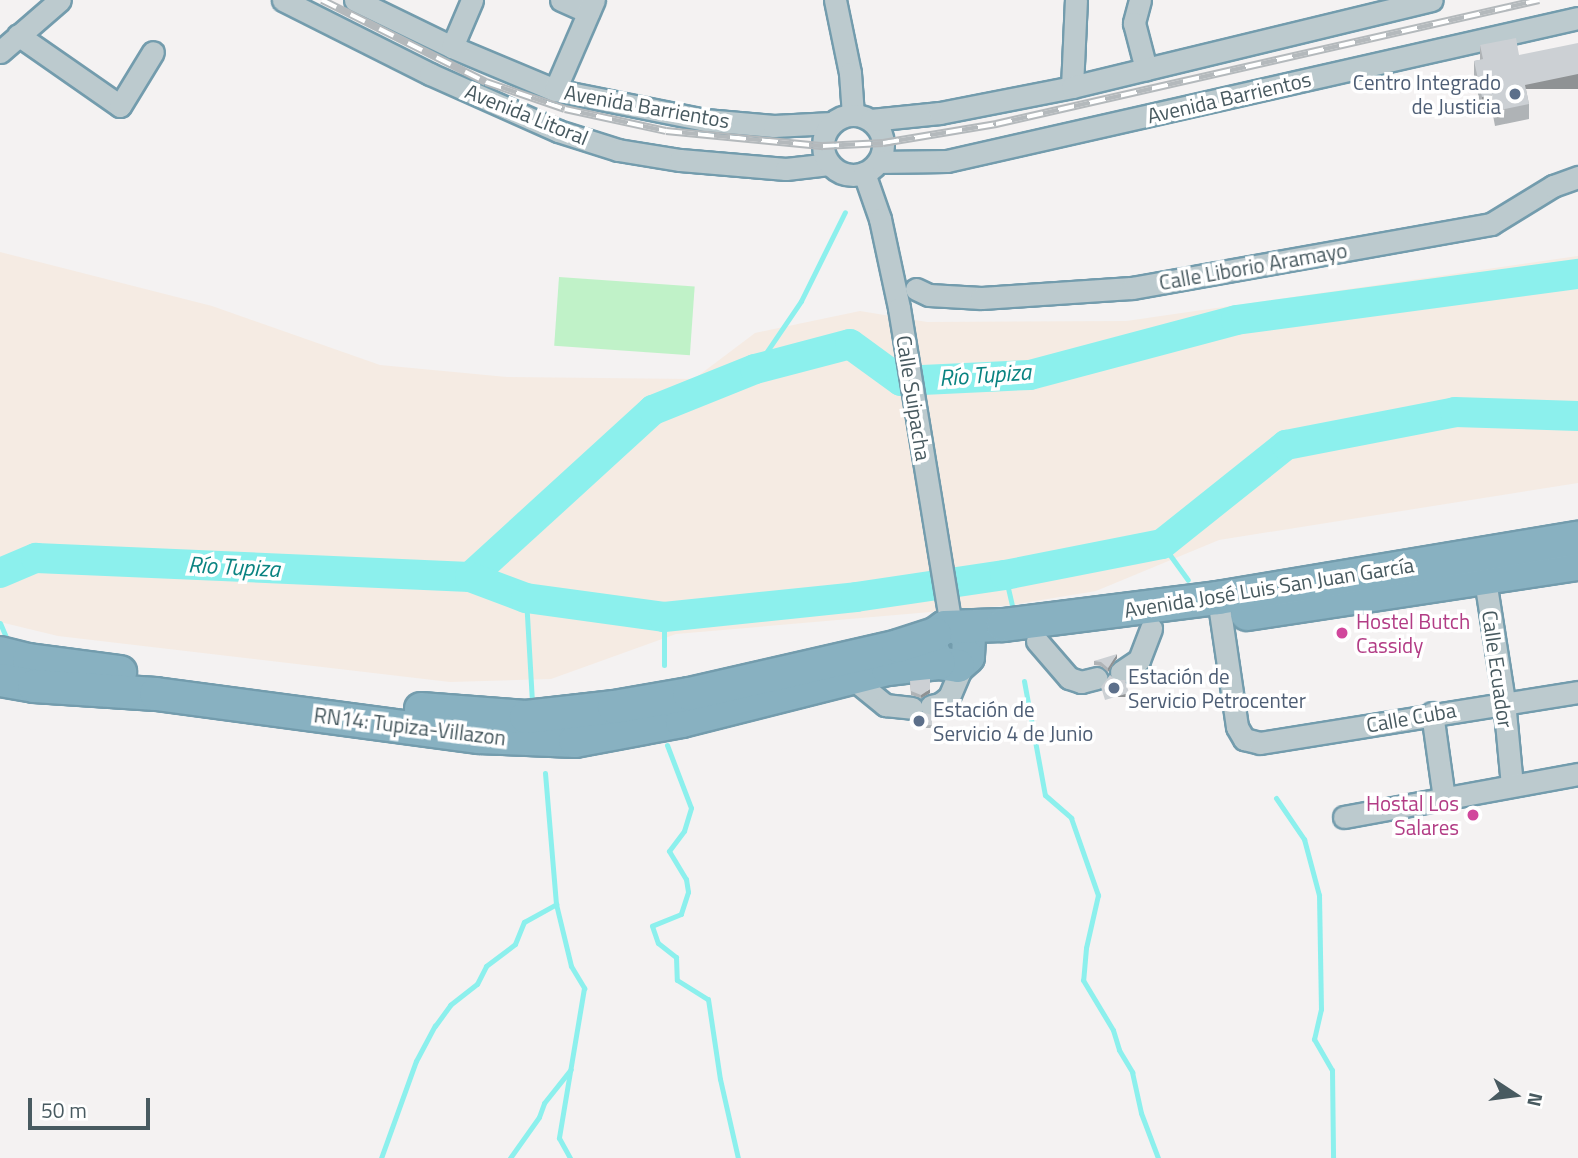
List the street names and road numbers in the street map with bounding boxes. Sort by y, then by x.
street label: Avenida Barrientos [1145,66,1313,128]
street label: Avenida Litoral [462,78,592,150]
street label: Avenida Barrientos [562,79,732,133]
street label: Calle Liborio Aramayo [1157,237,1349,295]
street label: Calle Suipacha [892,334,936,462]
street label: Avenida José Luis San Juan García [1122,552,1416,622]
street label: Calle Ecuador [1477,609,1519,729]
street label: Calle Cuba [1364,697,1458,737]
street label: RN14: Tupiza-Villazon [312,702,508,750]

